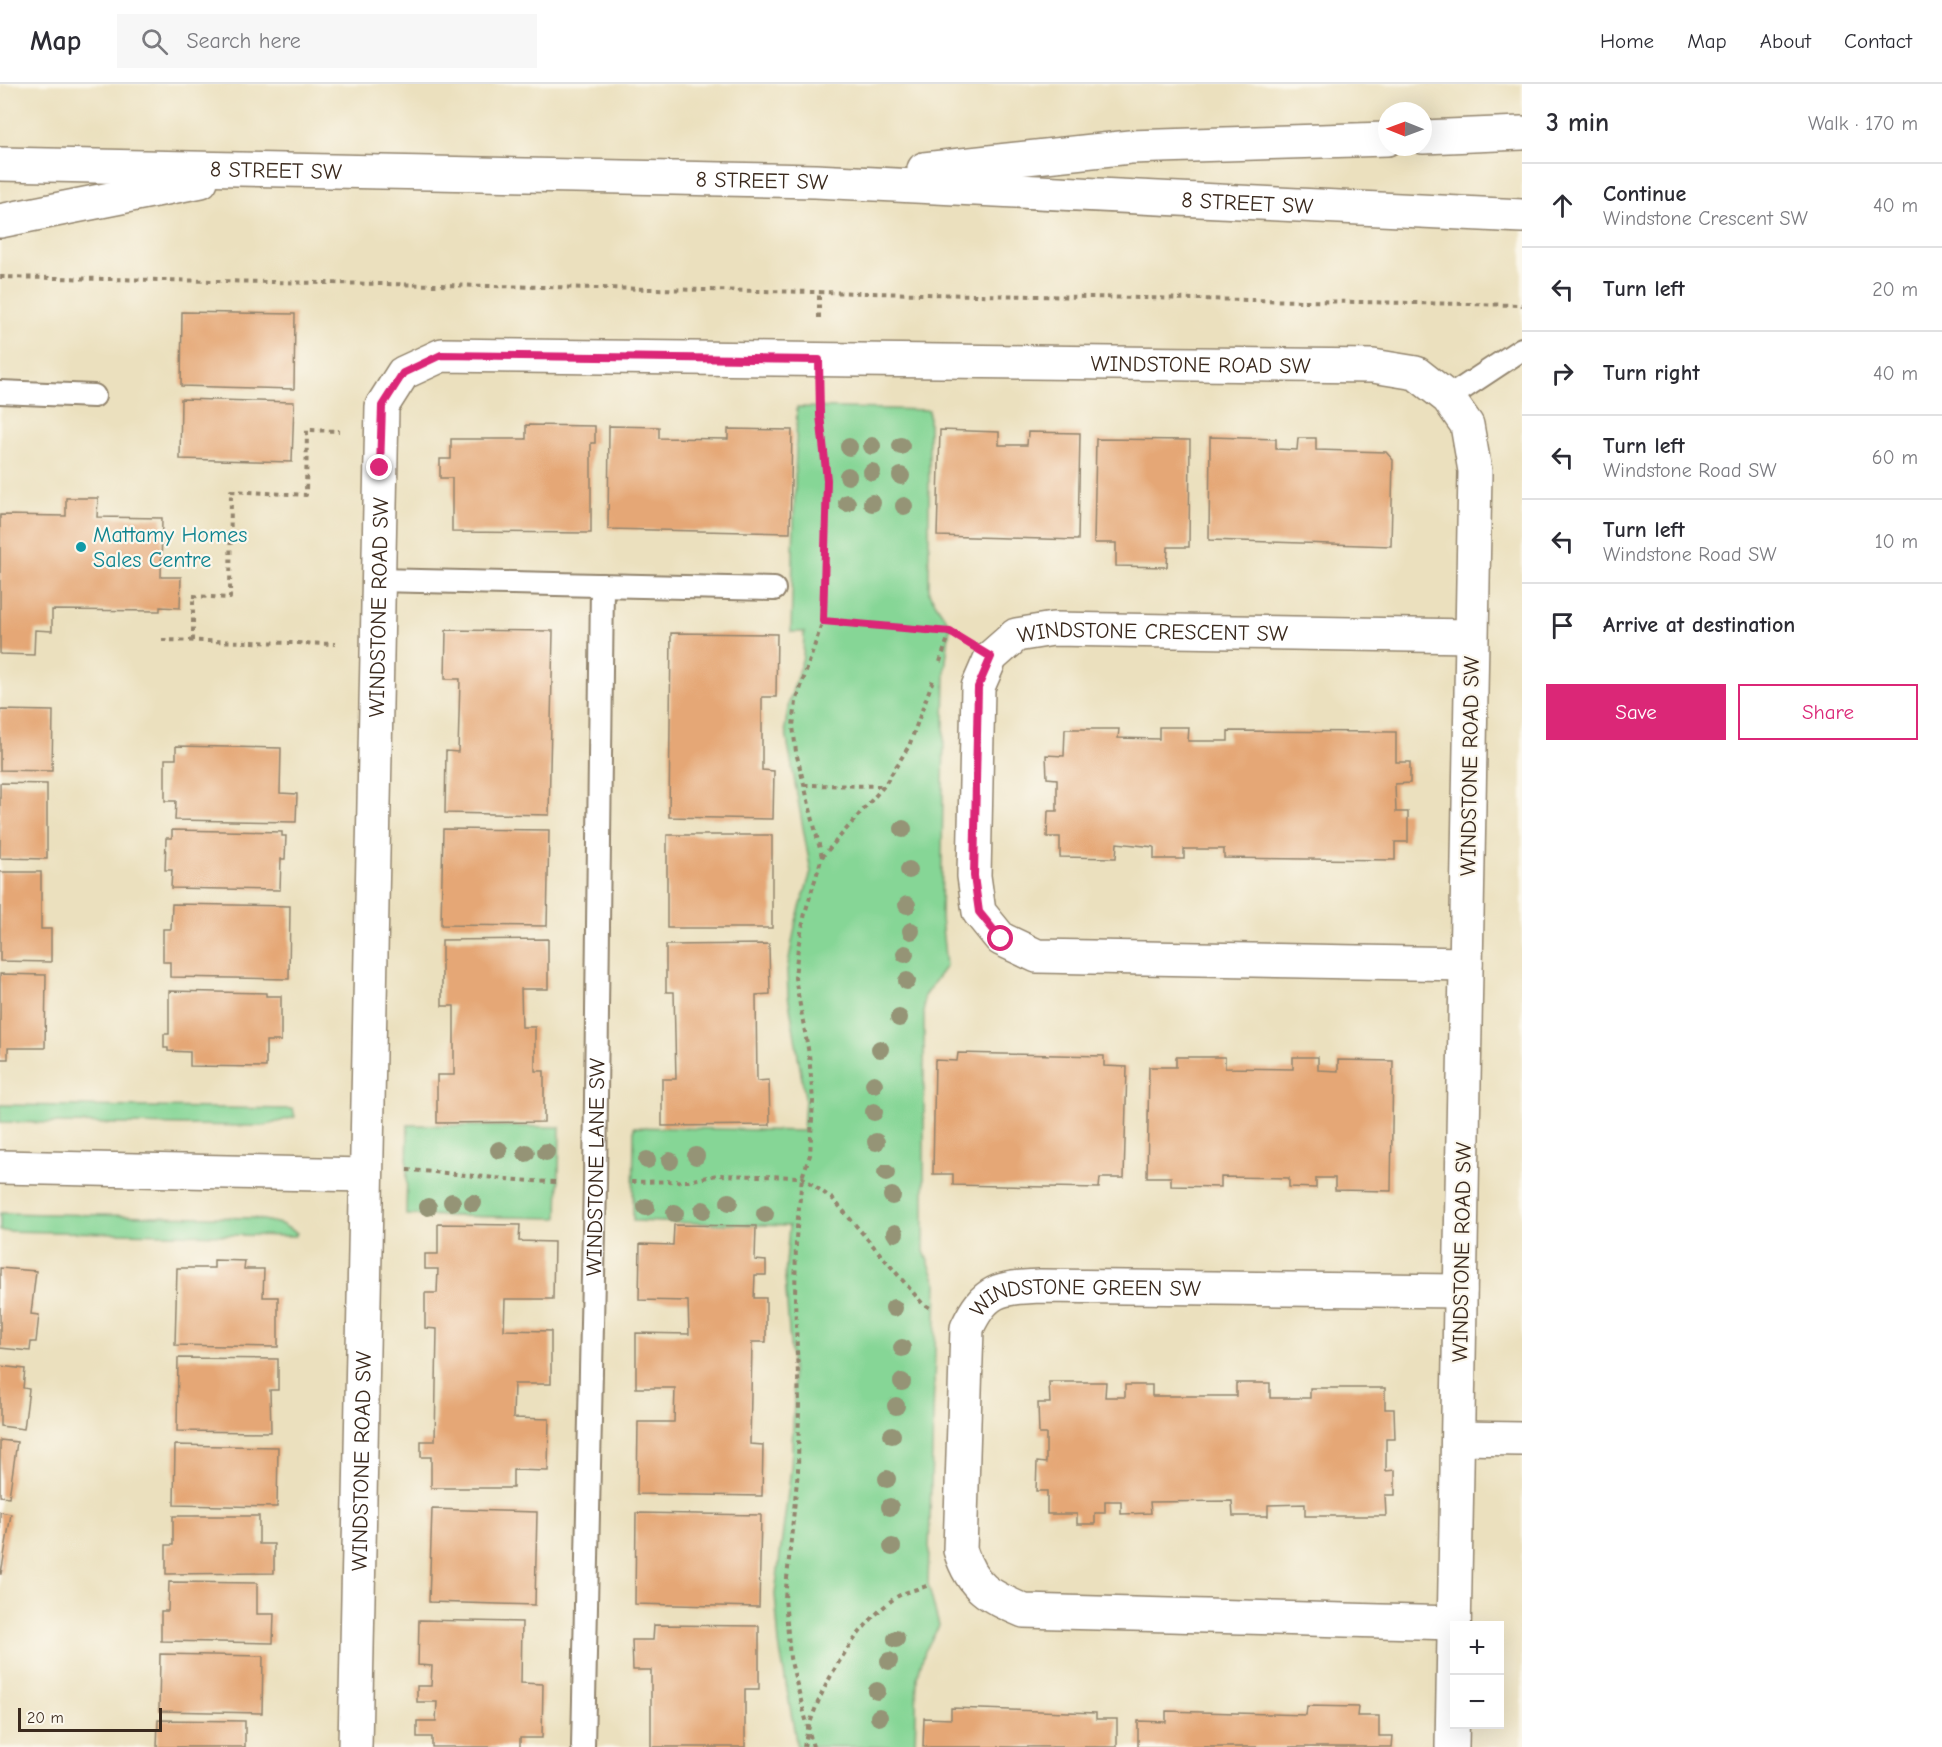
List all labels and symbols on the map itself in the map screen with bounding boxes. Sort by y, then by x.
north arrow [1378,102,1432,156]
street label: 8 STREET SW [210,156,342,185]
street label: 8 STREET SW [696,167,828,196]
street label: 8 STREET SW [1181,187,1314,220]
street label: WINDSTONE ROAD SW [1090,351,1311,379]
route end [366,454,392,480]
street label: WINDSTONE ROAD SW [364,497,394,718]
place label: Mattamy Homes Sales Centre [93,522,247,573]
marker: Mattamy Homes Sales Centre [74,540,88,554]
street label: WINDSTONE CRESCENT SW [1015,616,1288,649]
street label: WINDSTONE ROAD SW [1455,656,1485,876]
route start [987,925,1013,951]
street label: WINDSTONE LANE SW [581,1058,610,1276]
street label: WINDSTONE ROAD SW [1447,1142,1477,1362]
street label: WINDSTONE GREEN SW [965,1274,1201,1322]
street label: WINDSTONE ROAD SW [347,1351,377,1571]
scale bar [18,1705,162,1732]

